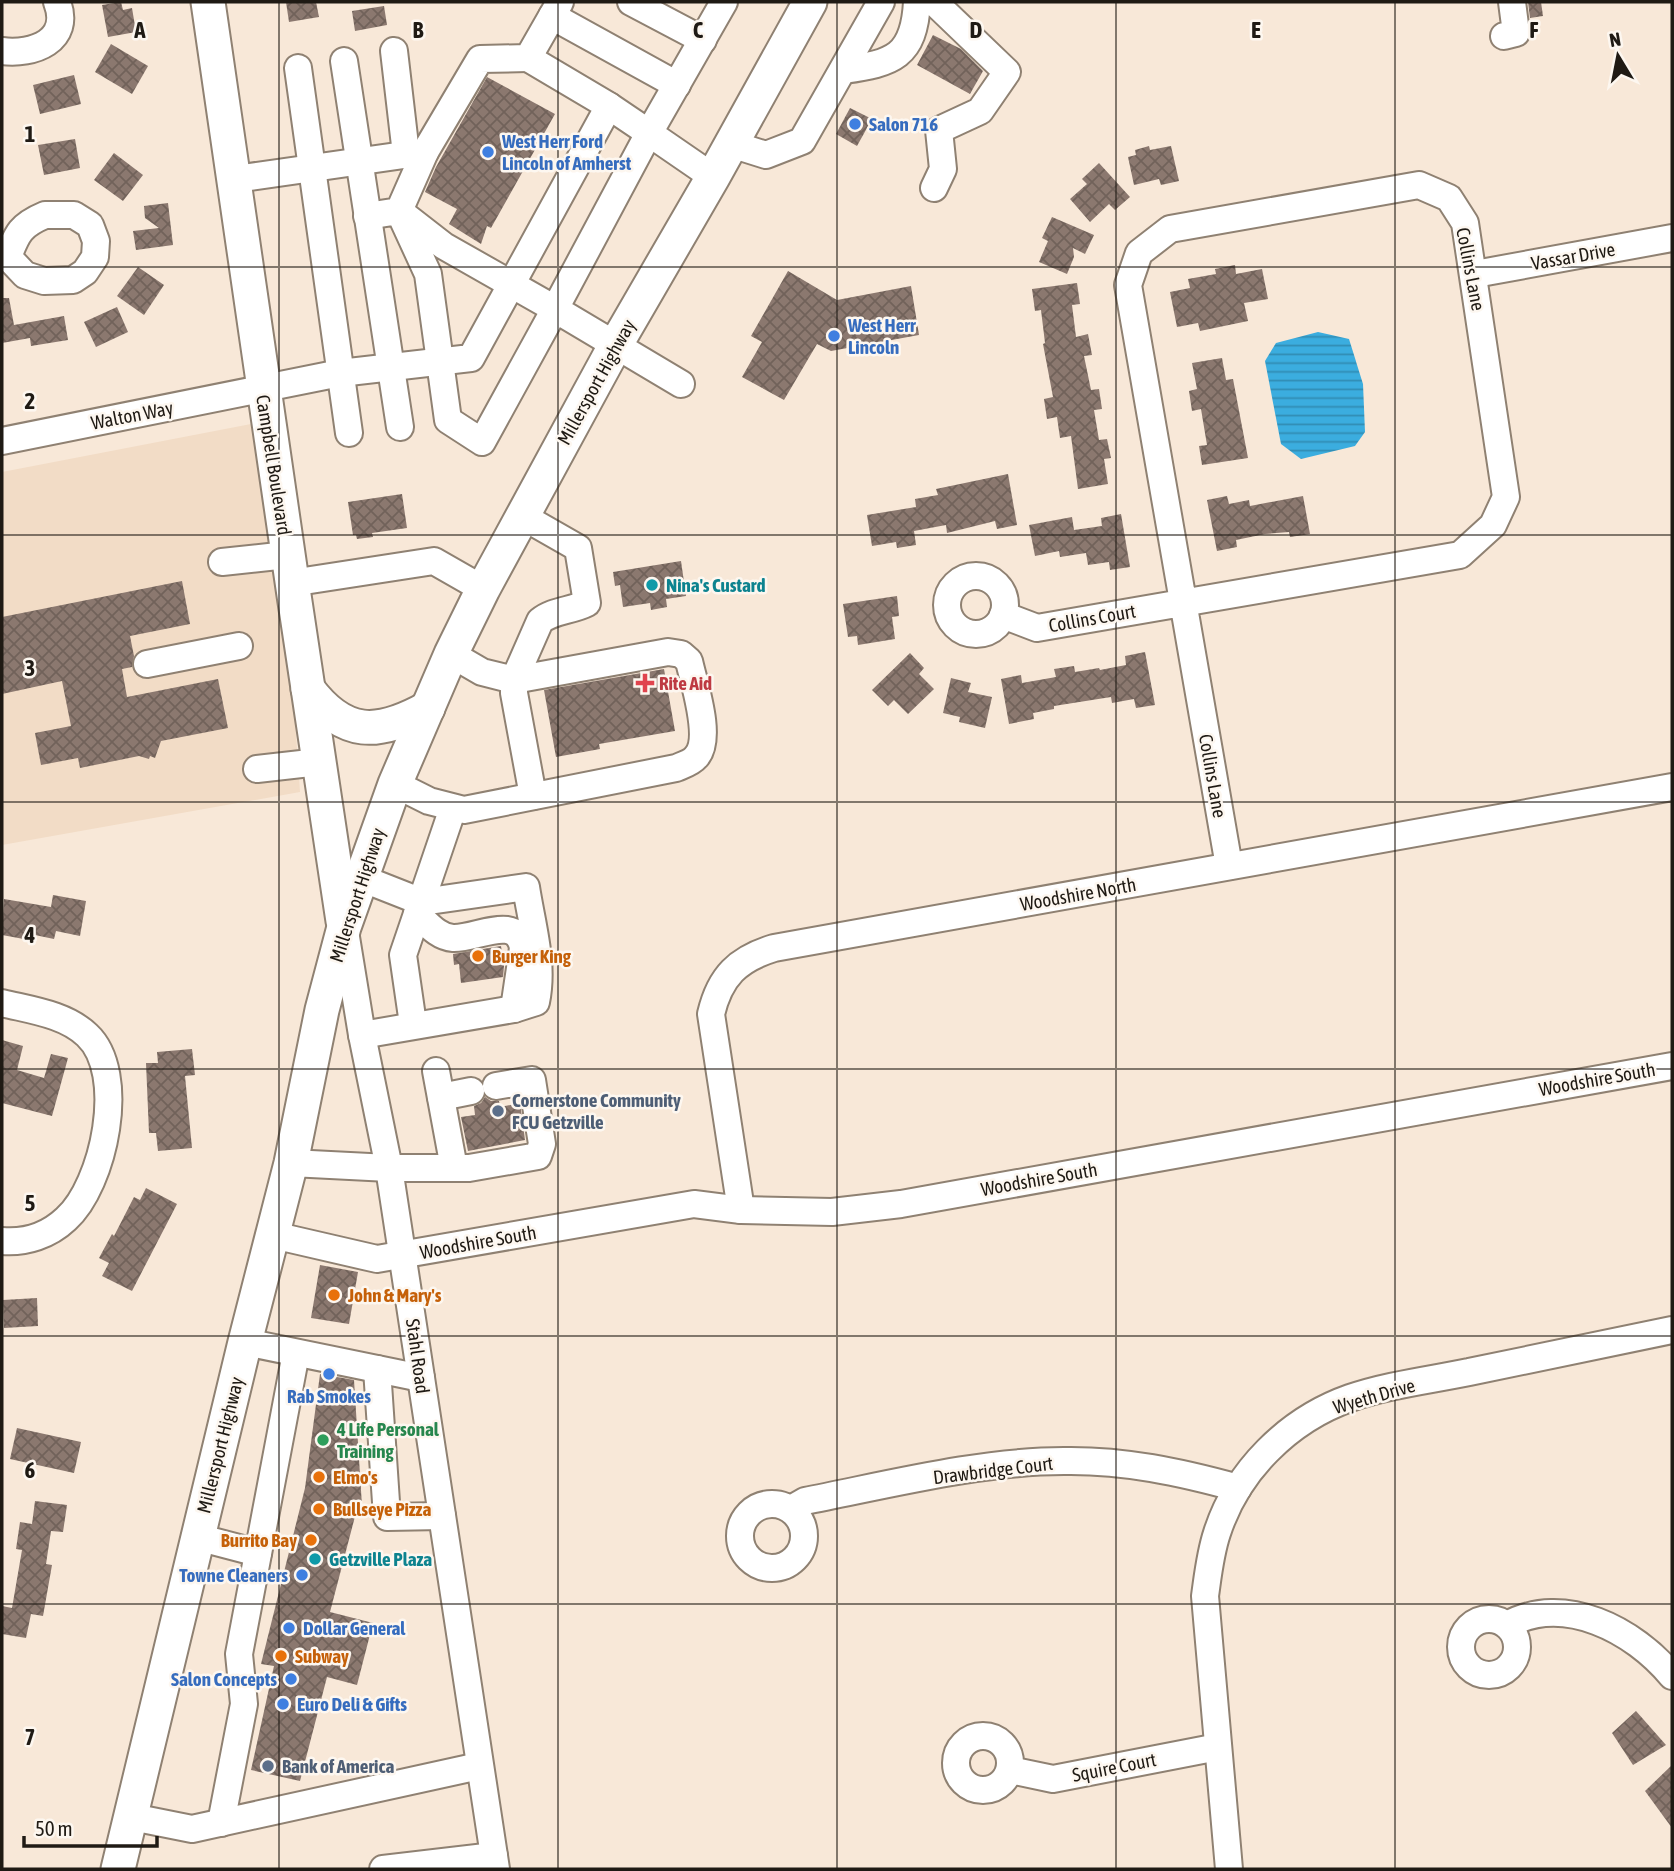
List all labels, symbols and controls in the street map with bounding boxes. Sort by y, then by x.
text: A [133,17,146,43]
text: B [413,17,424,43]
text: C [693,17,704,43]
text: D [970,17,983,43]
text: E [1251,17,1261,43]
text: F [1529,17,1539,43]
north arrow [1583,21,1653,91]
text: N [1608,27,1622,51]
place label: Salon 716 [869,113,938,135]
marker: Salon 716 [847,116,863,132]
text: 1 [25,121,36,147]
place label: West Herr Ford Lincoln of Amherst [501,130,632,174]
marker: West Herr Ford Lincoln of Amherst [480,144,496,160]
street label: Collins Lane [1452,225,1490,313]
street label: Vassar Drive [1529,238,1617,274]
place label: West Herr Lincoln [847,314,916,358]
street label: Millersport Highway [552,315,640,449]
marker: West Herr Lincoln [826,328,842,344]
text: 2 [25,388,35,414]
street label: Campbell Boulevard [252,393,296,537]
street label: Walton Way [89,396,175,434]
place label: Nina's Custard [666,574,765,596]
marker: Nina's Custard [644,577,660,593]
street label: Collins Court [1047,600,1137,636]
text: 3 [25,655,35,681]
place label: Rite Aid [659,672,712,694]
marker: Rite Aid [637,675,653,691]
street label: Collins Lane [1195,732,1231,820]
street label: Millersport Highway [325,825,389,965]
street label: Woodshire North [1018,873,1138,915]
text: 4 [24,922,36,948]
place label: Burger King [492,945,572,967]
marker: Burger King [470,948,486,964]
street label: Woodshire South [1537,1058,1657,1100]
place label: Cornerstone Community FCU Getzville [512,1089,681,1133]
marker: Cornerstone Community FCU Getzville [490,1103,506,1119]
street label: Woodshire South [979,1158,1099,1200]
text: 5 [25,1190,36,1216]
street label: Woodshire South [418,1221,538,1263]
place label: John & Mary's [347,1284,442,1306]
marker: John & Mary's [326,1287,342,1303]
street label: Stahl Road [402,1317,434,1395]
marker: Rab Smokes [321,1366,337,1382]
street label: Millersport Highway [192,1374,248,1516]
street label: Wyeth Drive [1330,1374,1418,1418]
place label: Rab Smokes [287,1385,371,1407]
place label: 4 Life Personal Training [336,1418,440,1462]
marker: 4 Life Personal Training [315,1432,331,1448]
street label: Drawbridge Court [932,1452,1054,1488]
text: 6 [25,1457,36,1483]
place label: Elmo's [333,1466,378,1488]
marker: Elmo's [311,1469,327,1485]
place label: Bullseye Pizza [333,1498,431,1520]
marker: Bullseye Pizza [311,1501,327,1517]
place label: Burrito Bay [221,1529,297,1551]
marker: Burrito Bay [303,1532,319,1548]
place label: Getzville Plaza [329,1548,432,1570]
marker: Getzville Plaza [307,1551,323,1567]
place label: Towne Cleaners [179,1564,288,1586]
marker: Towne Cleaners [294,1567,310,1583]
place label: Dollar General [303,1617,406,1639]
marker: Dollar General [281,1620,297,1636]
place label: Subway [295,1645,349,1667]
marker: Subway [273,1648,289,1664]
place label: Salon Concepts [171,1668,277,1690]
marker: Salon Concepts [283,1671,299,1687]
place label: Euro Deli & Gifts [297,1693,407,1715]
marker: Euro Deli & Gifts [275,1696,291,1712]
text: 7 [25,1724,35,1750]
street label: Squire Court [1070,1748,1158,1786]
place label: Bank of America [282,1755,394,1777]
marker: Bank of America [260,1758,276,1774]
scale bar [24,1804,158,1848]
text: 50 m [35,1816,73,1840]

